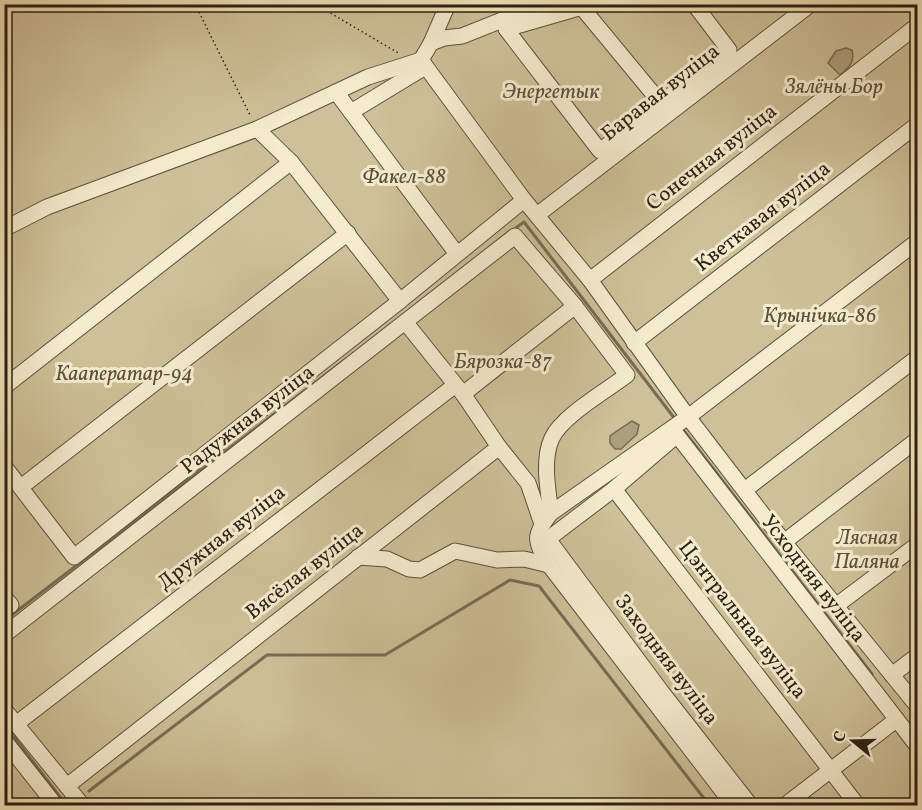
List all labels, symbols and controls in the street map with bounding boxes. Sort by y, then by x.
street label: Баравая вуліца [596,37,726,149]
park label: Зялёны Бор [785,73,883,102]
park label: Энергетык [503,78,600,107]
street label: Сонечная вуліца [640,98,784,218]
street label: Кветкавая вуліца [689,155,837,279]
park label: Факел-88 [362,163,446,192]
park label: Крынічка-86 [763,302,877,331]
park label: Бярозка-87 [454,348,552,377]
street label: Радужная вуліца [175,359,321,481]
park label: Кааператар-94 [55,360,193,389]
street label: Дружная вуліца [152,479,292,597]
street label: Усходняя вуліца [754,509,872,649]
street label: Вясёлая вуліца [240,517,370,627]
park label: Лясная Паляна [834,524,900,577]
street label: Цэнтральная вуліца [671,535,813,705]
street label: Заходняя вуліца [607,589,725,731]
north arrow [823,711,883,771]
text: С [829,728,853,745]

